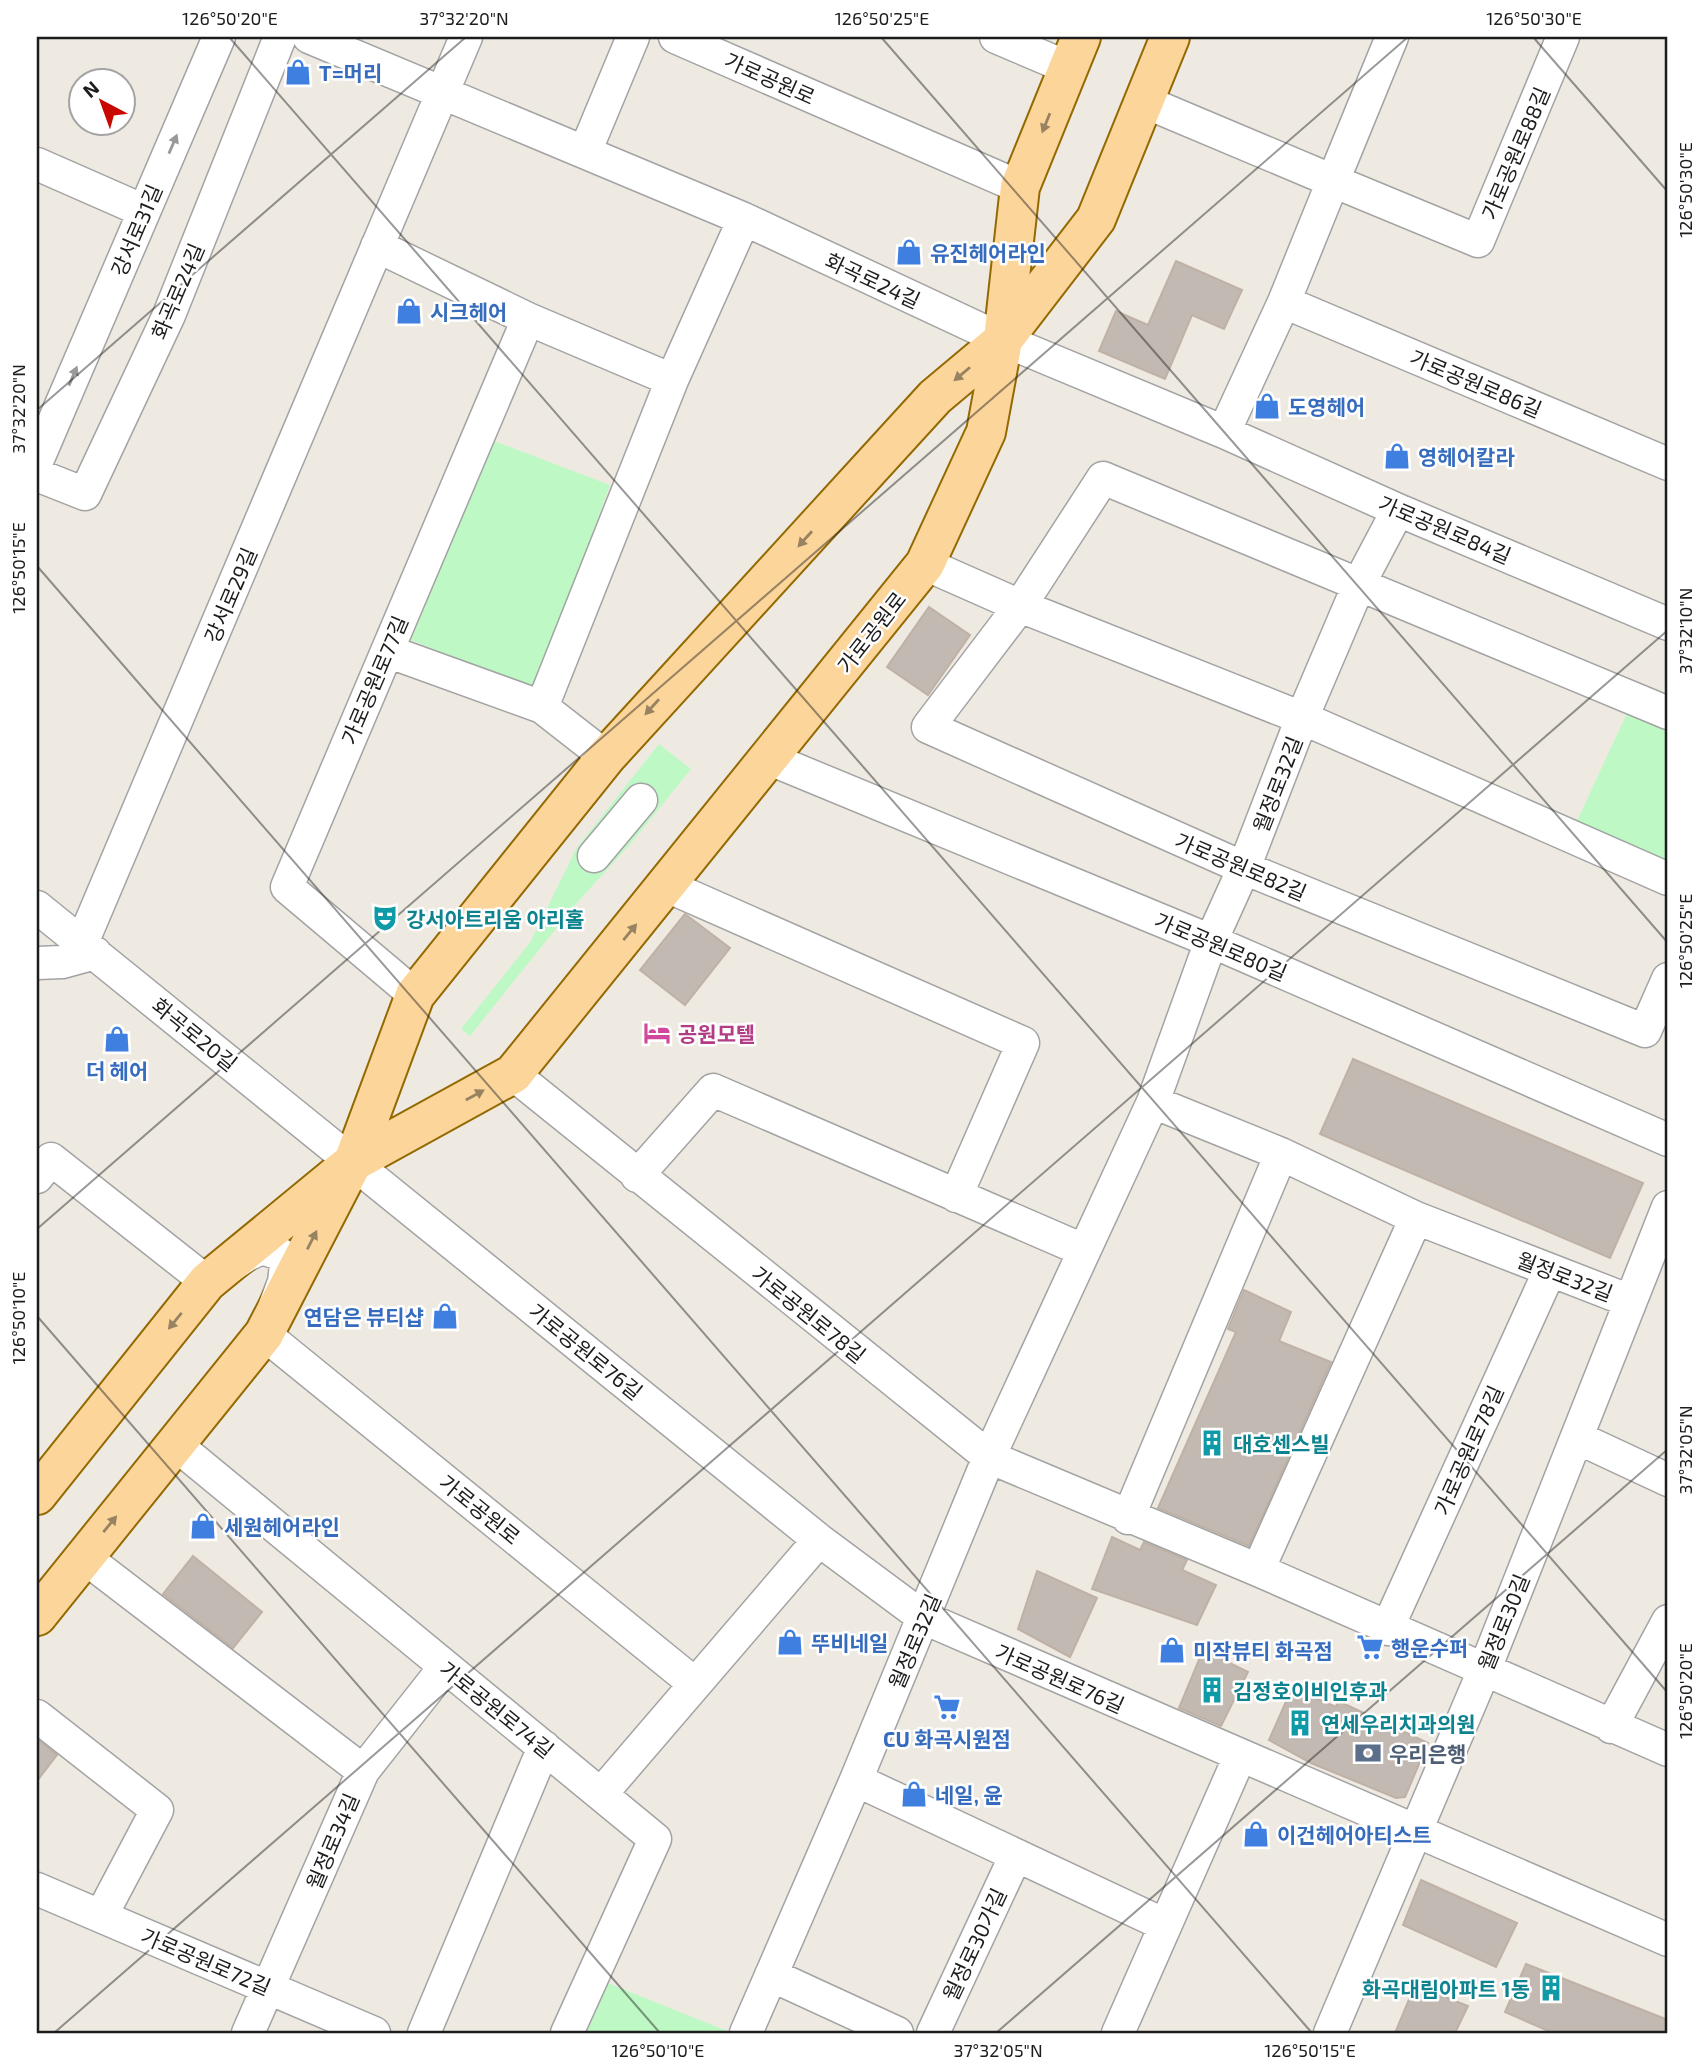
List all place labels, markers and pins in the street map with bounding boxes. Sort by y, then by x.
shop icon: T=머리 [283,57,313,87]
place label: T=머리 [319,60,382,85]
shop icon: 유진헤어라인 [894,237,924,267]
place label: 유진헤어라인 [930,240,1046,265]
shop icon: 시크헤어 [394,296,424,326]
place label: 시크헤어 [430,299,507,324]
shop icon: 도영헤어 [1252,391,1282,421]
place label: 도영헤어 [1288,394,1365,419]
shop icon: 영헤어칼라 [1382,441,1412,471]
place label: 영헤어칼라 [1418,444,1515,469]
theatre icon: 강서아트리움 아리홀 [370,903,400,933]
place label: 강서아트리움 아리홀 [406,906,584,931]
hotel icon: 공원모텔 [642,1018,672,1048]
place label: 공원모텔 [678,1021,755,1046]
shop icon: 더 헤어 [102,1024,132,1054]
place label: 더 헤어 [86,1058,148,1083]
shop icon: 연담은 뷰티샵 [430,1301,460,1331]
place label: 연담은 뷰티샵 [304,1304,424,1329]
building icon: 대호센스빌 [1197,1428,1227,1458]
place label: 대호센스빌 [1233,1431,1330,1456]
shop icon: 세원헤어라인 [188,1511,218,1541]
place label: 세원헤어라인 [224,1514,340,1539]
shop icon: 뚜비네일 [775,1627,805,1657]
place label: 뚜비네일 [811,1630,888,1655]
supermarket icon: 행운수퍼 [1355,1632,1385,1662]
shop icon: 미작뷰티 화곡점 [1157,1635,1187,1665]
place label: 행운수퍼 [1391,1635,1468,1660]
place label: 미작뷰티 화곡점 [1193,1638,1333,1663]
building icon: 김정호이비인후과 [1197,1675,1227,1705]
place label: 김정호이비인후과 [1233,1678,1388,1703]
supermarket icon: CU 화곡시원점 [932,1692,962,1722]
building icon: 연세우리치과의원 [1285,1708,1315,1738]
place label: 연세우리치과의원 [1321,1711,1476,1736]
place label: CU 화곡시원점 [883,1726,1011,1751]
bank icon: 우리은행 [1353,1738,1383,1768]
place label: 우리은행 [1389,1741,1466,1766]
shop icon: 네일, 윤 [899,1779,929,1809]
place label: 네일, 윤 [935,1782,1003,1807]
shop icon: 이건헤어아티스트 [1241,1819,1271,1849]
place label: 이건헤어아티스트 [1277,1822,1432,1847]
building icon: 화곡대림아파트 1동 [1536,1973,1566,2003]
place label: 화곡대림아파트 1동 [1362,1976,1530,2001]

